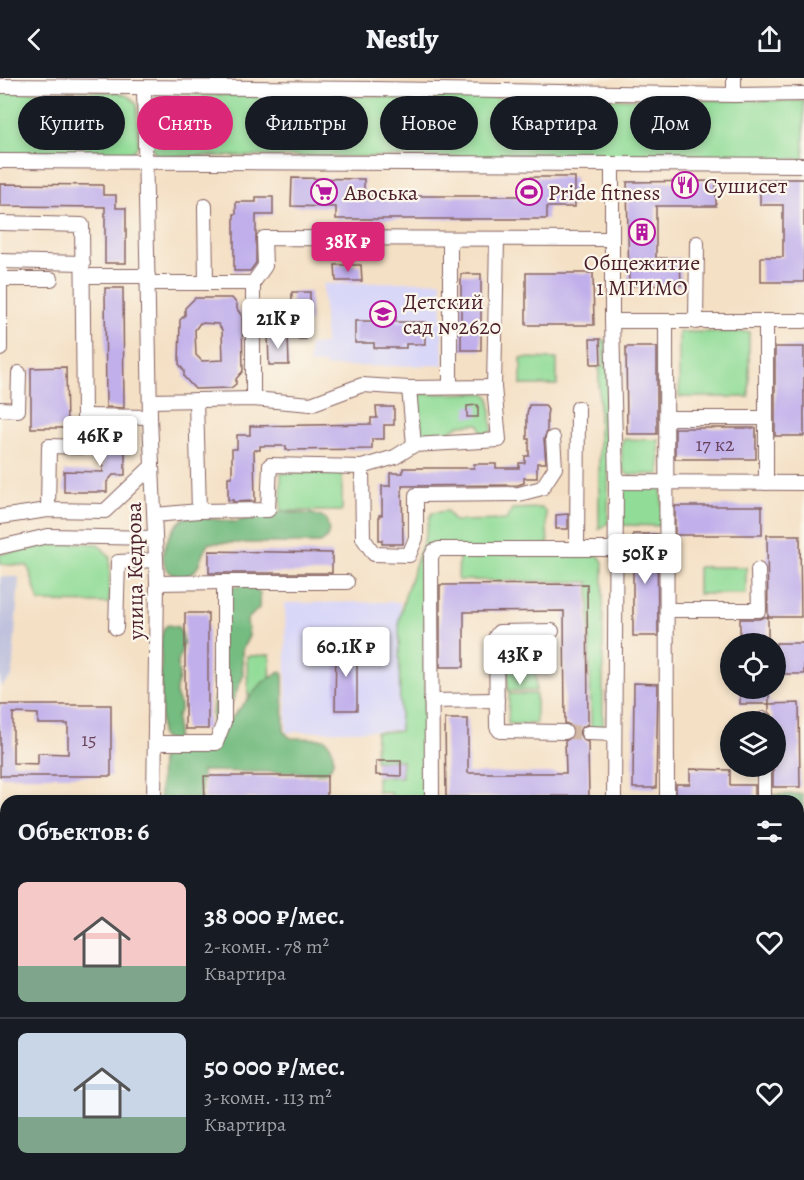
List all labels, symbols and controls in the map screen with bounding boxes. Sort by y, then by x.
text: Nestly [366,21,438,57]
icon: back [18,23,51,56]
icon: share [753,23,786,56]
chip: Купить [18,96,125,150]
chip: Снять [137,96,233,150]
chip: Фильтры [245,96,368,150]
chip: Новое [380,96,478,150]
chip: Квартира [490,96,618,150]
chip: Дом [630,96,711,150]
restaurant icon: Сушисет [670,170,700,200]
place label: Сушисет [704,171,788,201]
supermarket icon: Авоська [309,177,339,207]
sports icon: Pride fitness [514,177,544,207]
place label: Авоська [343,178,419,208]
place label: Pride fitness [548,178,660,208]
building icon: Общежитие 1 МГИМО [627,217,657,247]
pin: 38K ₽ [306,222,390,273]
text: 38K ₽ [326,228,370,255]
place label: Общежитие 1 МГИМО [584,248,700,303]
place label: Детский сад №2620 [403,287,501,342]
pin: 21K ₽ [236,299,320,350]
school or university icon: Детский сад №2620 [368,299,398,329]
text: 21K ₽ [256,305,300,332]
pin: 46K ₽ [58,416,142,467]
text: 46K ₽ [77,422,123,449]
house number: 17 к2 [695,431,735,458]
street label: улица Кедрова [119,501,151,641]
pin: 50K ₽ [603,534,687,585]
text: 50K ₽ [622,540,668,567]
pin: 60.1K ₽ [291,627,401,678]
text: 60.1K ₽ [317,633,375,660]
map controls [720,633,786,777]
button: locate [720,633,786,699]
pin: 43K ₽ [478,635,562,686]
text: 43K ₽ [498,641,542,668]
button: layers [720,711,786,777]
house number: 15 [81,726,97,753]
text: Объектов: 6 [18,814,149,849]
icon: filters [753,815,786,848]
text: 38 000 ₽/мес. [204,898,345,933]
icon: home [66,906,138,978]
icon: heart [753,926,786,959]
text: 2-комн. · 78 m² [204,933,329,960]
text: Квартира [204,960,286,987]
text: 50 000 ₽/мес. [204,1049,346,1084]
icon: home [66,1057,138,1129]
icon: heart [753,1077,786,1110]
text: 3-комн. · 113 m² [204,1084,332,1111]
text: Квартира [204,1111,286,1138]

